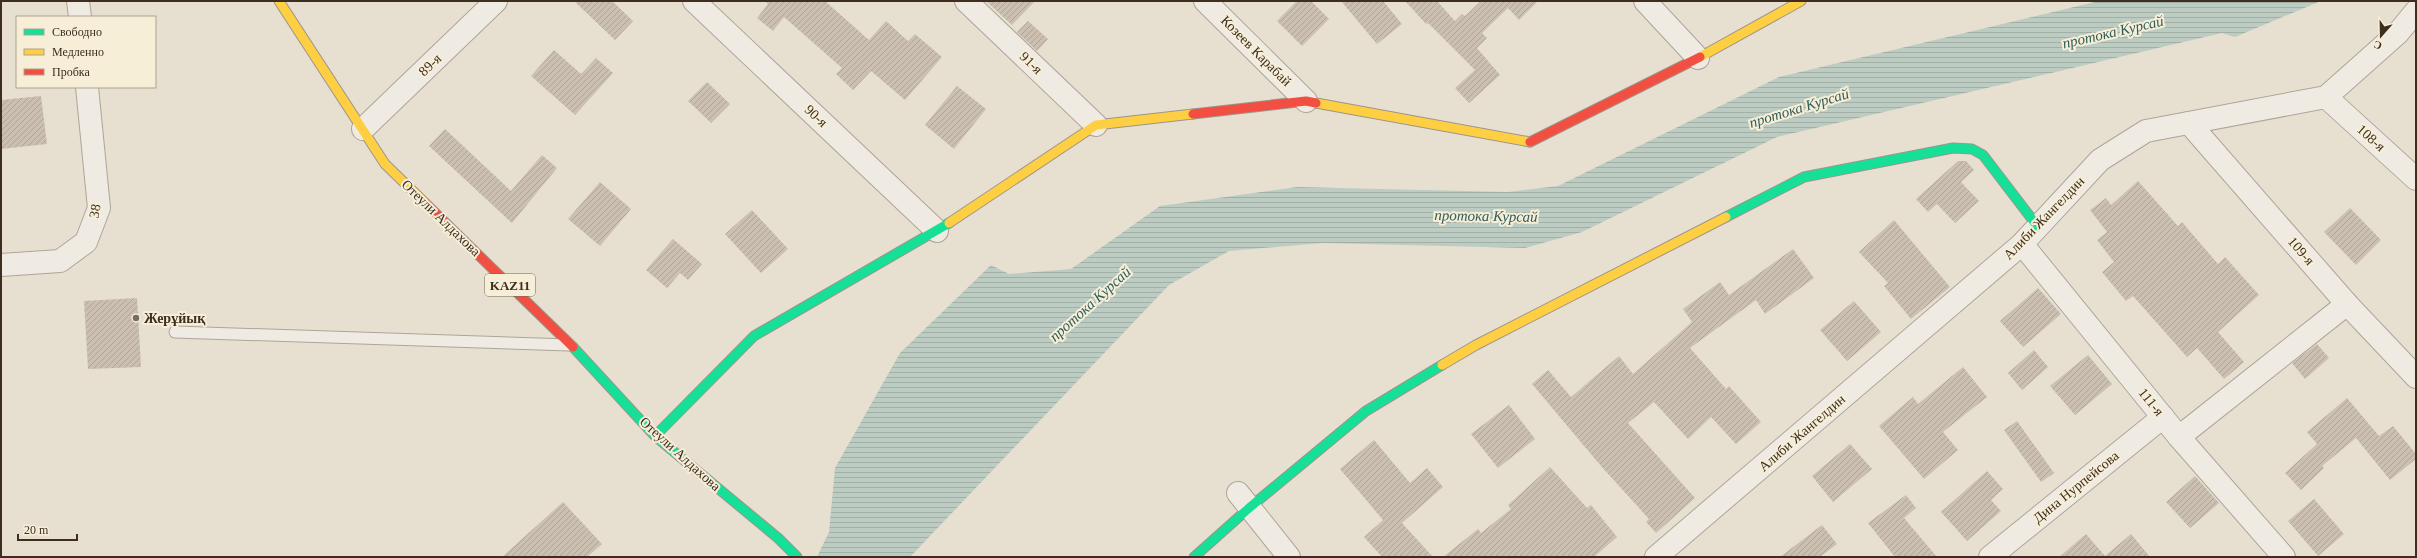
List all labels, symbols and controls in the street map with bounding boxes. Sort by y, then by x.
water label: протока Курсай [2061,12,2166,51]
street label: Козеев Карабай [1218,13,1295,90]
legend [16,16,156,88]
north arrow [2361,16,2401,56]
text: Свободно [52,25,102,39]
text: С [2372,38,2383,52]
text: Медленно [52,45,104,59]
street label: 91-я [1017,49,1046,78]
street label: 89-я [416,50,445,79]
text: Пробка [52,65,90,79]
water label: протока Курсай [1747,85,1851,131]
street label: 90-я [802,102,831,130]
street label: 108-я [2354,122,2388,155]
street label: Алиби Жангелдин [2001,173,2088,263]
street label: Отеули Алдахова [399,177,484,260]
street label: 38 [86,203,104,219]
water label: протока Курсай [1434,207,1538,225]
street label: 109-я [2285,234,2318,268]
water label: протока Курсай [1046,263,1134,344]
road number: KAZ11 [485,274,535,296]
place label: Жерұйық [144,311,206,326]
marker: Жерұйық [131,313,141,323]
street label: 111-я [2135,385,2167,419]
street label: Алиби Жангелдин [1756,391,1849,475]
street label: Отеули Алдахова [637,414,724,495]
street label: Дина Нурпейсова [2030,448,2122,526]
scale bar [18,516,77,542]
text: 20 m [24,523,49,537]

